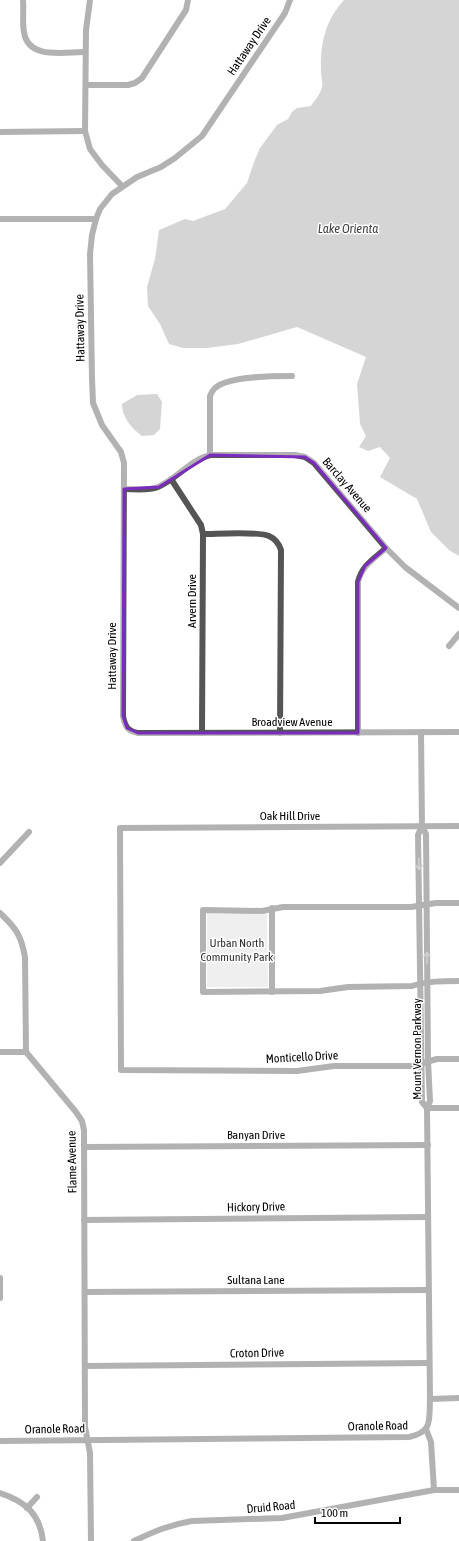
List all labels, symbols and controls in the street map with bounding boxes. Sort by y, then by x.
street label: Hattaway Drive [224,14,274,78]
water label: Lake Orienta [318,221,378,236]
street label: Hattaway Drive [72,294,88,362]
street label: Barclay Avenue [319,455,375,515]
street label: Arvern Drive [185,574,199,628]
street label: Hattaway Drive [105,622,119,690]
street label: Broadview Avenue [251,715,333,729]
street label: Oak Hill Drive [260,809,320,823]
one-way arrow [415,857,423,870]
park label: Urban North Community Park [201,936,274,964]
one-way arrow [423,952,431,965]
street label: Mount Vernon Parkway [410,998,424,1100]
street label: Monticello Drive [265,1048,339,1066]
street label: Banyan Drive [227,1128,285,1142]
street label: Flame Avenue [64,1131,80,1193]
street label: Hickory Drive [227,1199,285,1215]
street label: Sultana Lane [227,1273,285,1287]
street label: Croton Drive [230,1346,284,1360]
street label: Oranole Road [348,1418,408,1434]
street label: Oranole Road [25,1421,85,1437]
street label: Druid Road [246,1498,296,1516]
scale bar [315,1499,400,1525]
text: 100 m [321,1506,348,1520]

